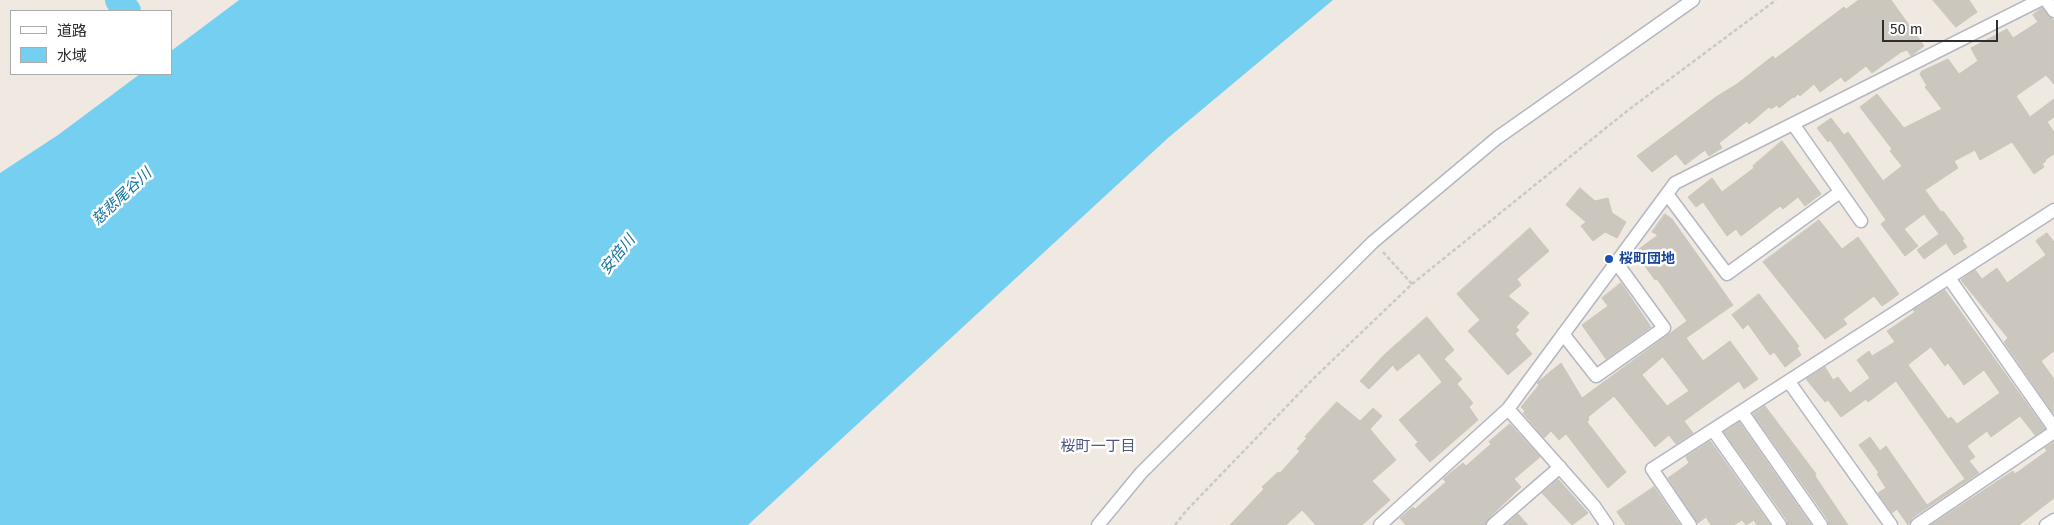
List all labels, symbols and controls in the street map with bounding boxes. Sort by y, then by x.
legend [10,10,172,75]
scale bar [1884,10,2000,42]
text: 50 m [1890,20,1923,38]
text: 道路 [57,22,87,40]
text: 水域 [57,47,87,65]
water label: 慈悲尾谷川 [88,165,156,229]
water label: 安倍川 [597,232,639,278]
place label: 桜町団地 [1619,251,1675,267]
marker: 桜町団地 [1603,253,1615,265]
district label: 桜町一丁目 [1061,438,1135,456]

